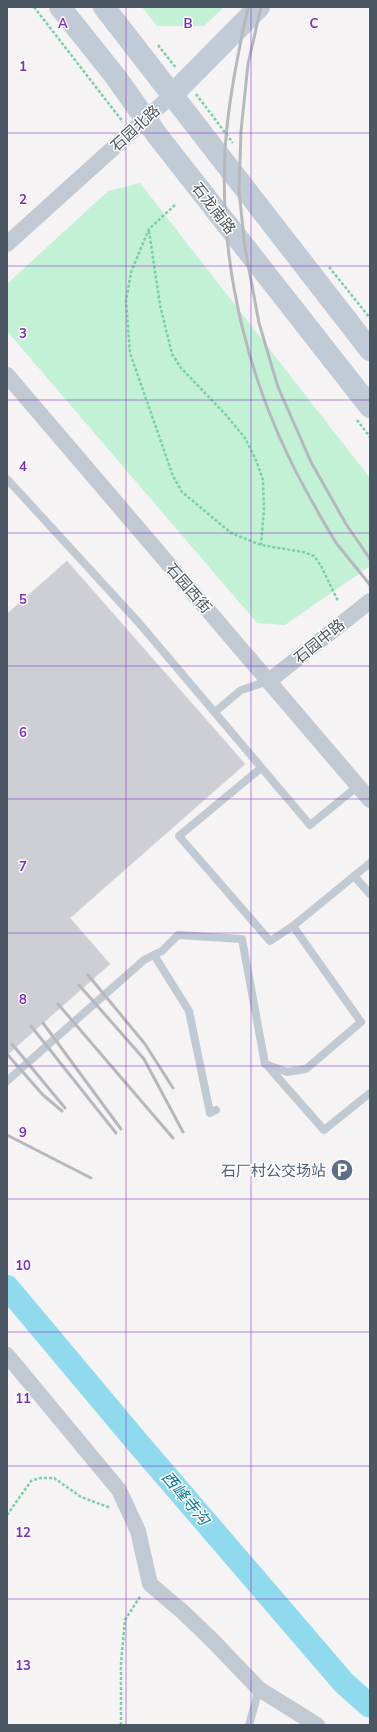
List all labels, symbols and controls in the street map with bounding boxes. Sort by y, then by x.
text: A [58,15,68,31]
text: B [184,15,193,31]
text: C [310,15,319,31]
text: 1 [19,58,27,74]
street label: 石园北路 [106,101,164,155]
street label: 石龙南路 [188,179,240,237]
text: 2 [19,191,27,207]
text: 3 [19,325,27,341]
text: 4 [19,458,27,474]
street label: 石园西街 [162,559,216,617]
text: 5 [19,591,27,607]
street label: 石园中路 [290,615,348,667]
text: 6 [19,724,27,740]
text: 7 [19,858,27,874]
text: 8 [19,991,27,1007]
text: 9 [19,1124,27,1140]
parking icon: 石厂村公交场站 [329,1157,355,1183]
place label: 石厂村公交场站 [221,1161,326,1180]
text: 10 [15,1257,31,1273]
text: 11 [15,1390,31,1406]
water label: 西峰寺沟 [158,1467,216,1530]
text: 12 [15,1524,31,1540]
text: 13 [15,1657,31,1673]

